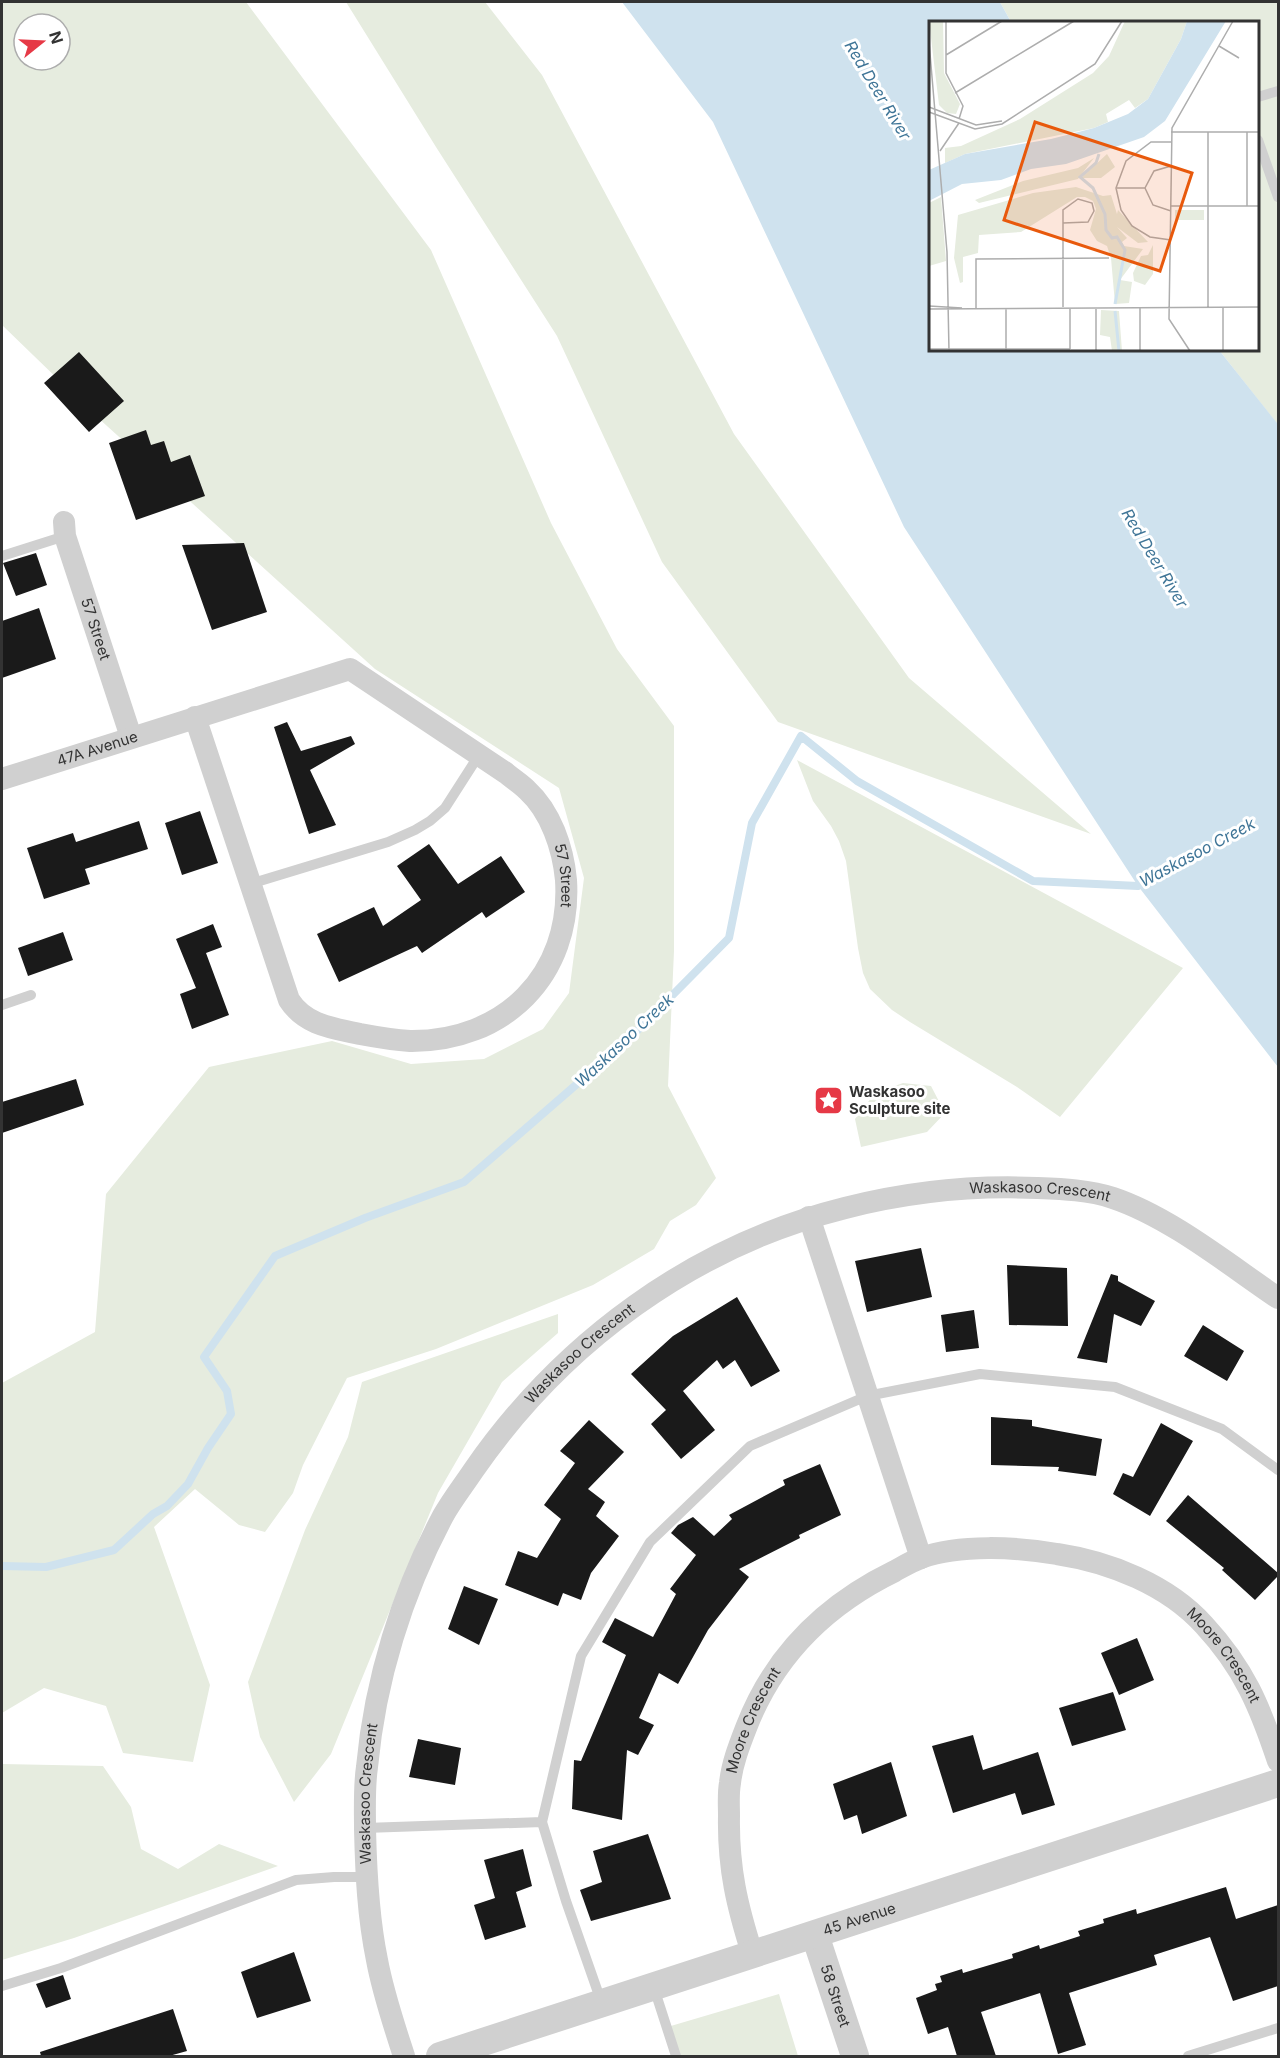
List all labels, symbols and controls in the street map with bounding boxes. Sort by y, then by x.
north arrow [12,12,72,72]
inset map [929,21,1259,351]
text: N [45,28,68,46]
water label: Red Deer River [841,37,916,144]
water label: Red Deer River [1118,505,1193,612]
street label: 57 Street [77,595,115,662]
street label: 47A Avenue [54,727,140,770]
water label: Waskasoo Creek [1136,813,1258,891]
street label: 57 Street [550,841,576,908]
water label: Waskasoo Creek [570,989,678,1091]
place label: Waskasoo Sculpture site [849,1082,950,1118]
place icon: Waskasoo Sculpture site [812,1085,844,1117]
street label: Waskasoo Crescent [969,1177,1113,1206]
street label: Waskasoo Crescent [521,1299,638,1408]
street label: Moore Crescent [1183,1603,1265,1706]
street label: Moore Crescent [722,1663,784,1775]
street label: Waskasoo Crescent [355,1722,381,1865]
street label: 45 Avenue [820,1898,898,1940]
street label: 58 Street [816,1962,855,2030]

